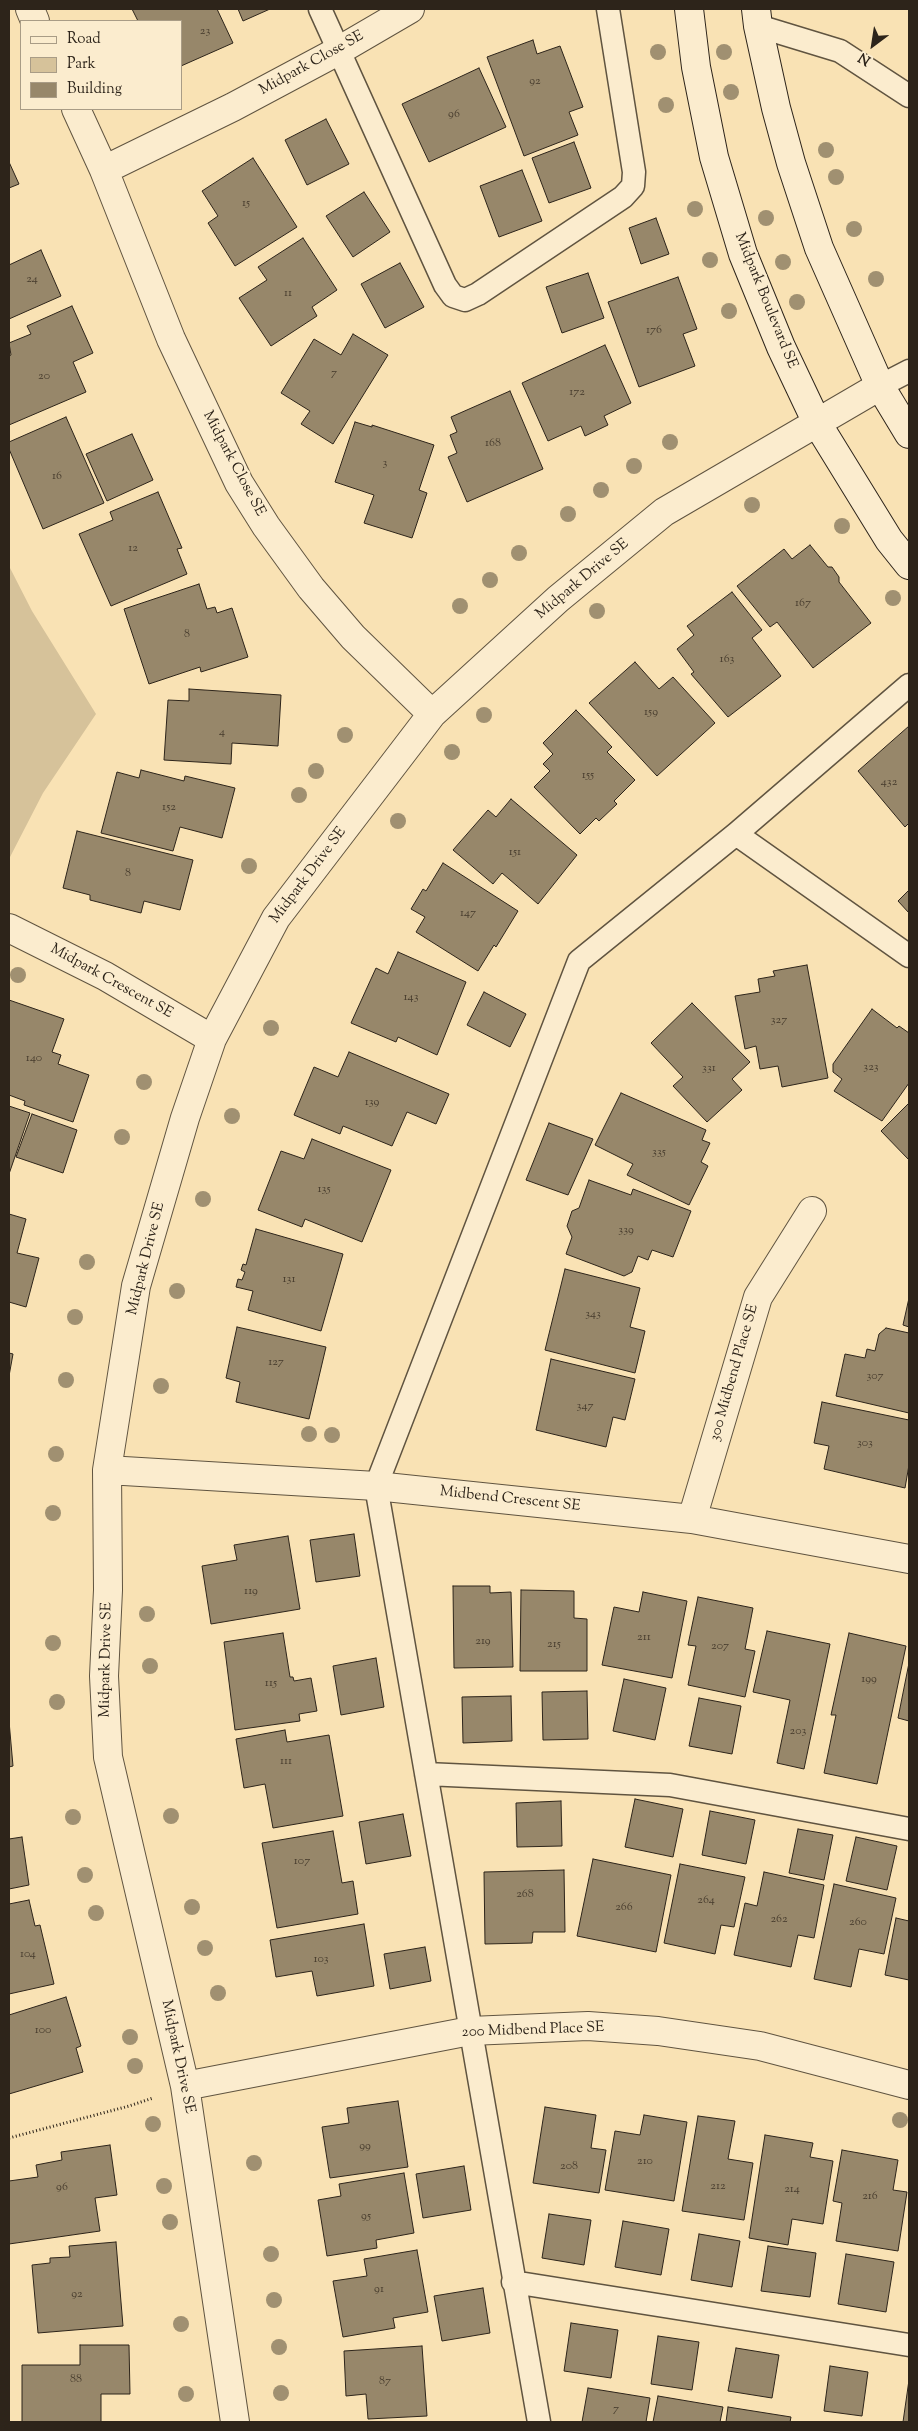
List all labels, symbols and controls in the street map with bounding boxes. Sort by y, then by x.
legend [20,20,182,110]
north arrow [848,20,898,70]
house number: 23 [200,25,210,39]
street label: Midpark Close SE [257,28,367,100]
text: Road [67,29,101,50]
text: N [855,46,875,69]
text: Park [67,54,96,75]
house number: 92 [529,75,541,89]
text: Building [67,79,122,100]
house number: 96 [448,108,460,122]
house number: 15 [242,197,250,211]
street label: Midpark Boulevard SE [729,230,801,372]
house number: 24 [26,273,38,287]
house number: 11 [284,287,292,301]
house number: 176 [646,324,662,338]
house number: 7 [331,367,337,381]
house number: 20 [38,370,50,384]
house number: 172 [569,386,585,400]
street label: Midpark Close SE [198,408,268,520]
house number: 168 [485,437,501,451]
house number: 3 [383,457,387,471]
house number: 16 [52,470,62,484]
street label: Midpark Drive SE [533,536,633,624]
house number: 12 [128,542,138,556]
house number: 167 [795,597,811,611]
house number: 8 [184,628,190,642]
house number: 163 [720,653,734,667]
house number: 159 [644,706,658,720]
house number: 4 [219,726,225,740]
house number: 155 [582,769,594,783]
house number: 432 [881,776,897,790]
house number: 152 [162,801,176,815]
street label: Midpark Drive SE [267,824,351,928]
house number: 151 [509,846,521,860]
house number: 8 [125,867,131,881]
house number: 147 [460,907,476,921]
street label: Midpark Crescent SE [47,941,175,1023]
house number: 143 [404,991,418,1005]
house number: 327 [771,1014,787,1028]
house number: 140 [26,1052,42,1066]
house number: 323 [863,1061,879,1075]
house number: 331 [702,1062,716,1076]
house number: 139 [365,1096,379,1110]
house number: 335 [652,1146,666,1160]
house number: 135 [317,1183,331,1197]
street label: Midpark Drive SE [124,1201,170,1317]
house number: 339 [618,1224,634,1238]
house number: 131 [282,1273,296,1287]
street label: 300 Midbend Place SE [707,1303,763,1443]
house number: 343 [585,1308,601,1322]
house number: 127 [268,1356,284,1370]
house number: 307 [866,1370,884,1384]
house number: 347 [577,1400,593,1414]
house number: 303 [857,1437,873,1451]
street label: Midbend Crescent SE [439,1484,581,1516]
house number: 119 [244,1585,258,1599]
street label: Midpark Drive SE [97,1602,117,1718]
house number: 211 [637,1631,651,1645]
house number: 219 [475,1635,491,1649]
house number: 215 [547,1638,561,1652]
house number: 207 [711,1640,729,1654]
house number: 199 [861,1673,877,1687]
house number: 115 [265,1677,277,1691]
house number: 203 [790,1725,806,1739]
house number: 111 [280,1755,292,1769]
house number: 107 [294,1855,310,1869]
house number: 268 [516,1888,534,1902]
house number: 264 [697,1894,715,1908]
house number: 266 [615,1901,633,1915]
house number: 262 [770,1913,788,1927]
house number: 260 [849,1916,867,1930]
house number: 104 [20,1948,36,1962]
house number: 103 [313,1953,329,1967]
street label: Midpark Drive SE [156,1999,198,2115]
street label: 200 Midbend Place SE [461,2020,605,2042]
house number: 100 [35,2024,51,2038]
house number: 99 [359,2140,371,2154]
house number: 210 [637,2155,653,2169]
house number: 208 [560,2160,578,2174]
house number: 212 [710,2180,726,2194]
house number: 96 [56,2181,68,2195]
house number: 214 [784,2183,800,2197]
house number: 216 [862,2190,878,2204]
house number: 95 [361,2210,371,2224]
house number: 91 [374,2283,384,2297]
house number: 92 [71,2288,83,2302]
house number: 88 [70,2373,82,2387]
house number: 87 [379,2375,391,2389]
house number: 7 [613,2403,619,2417]

